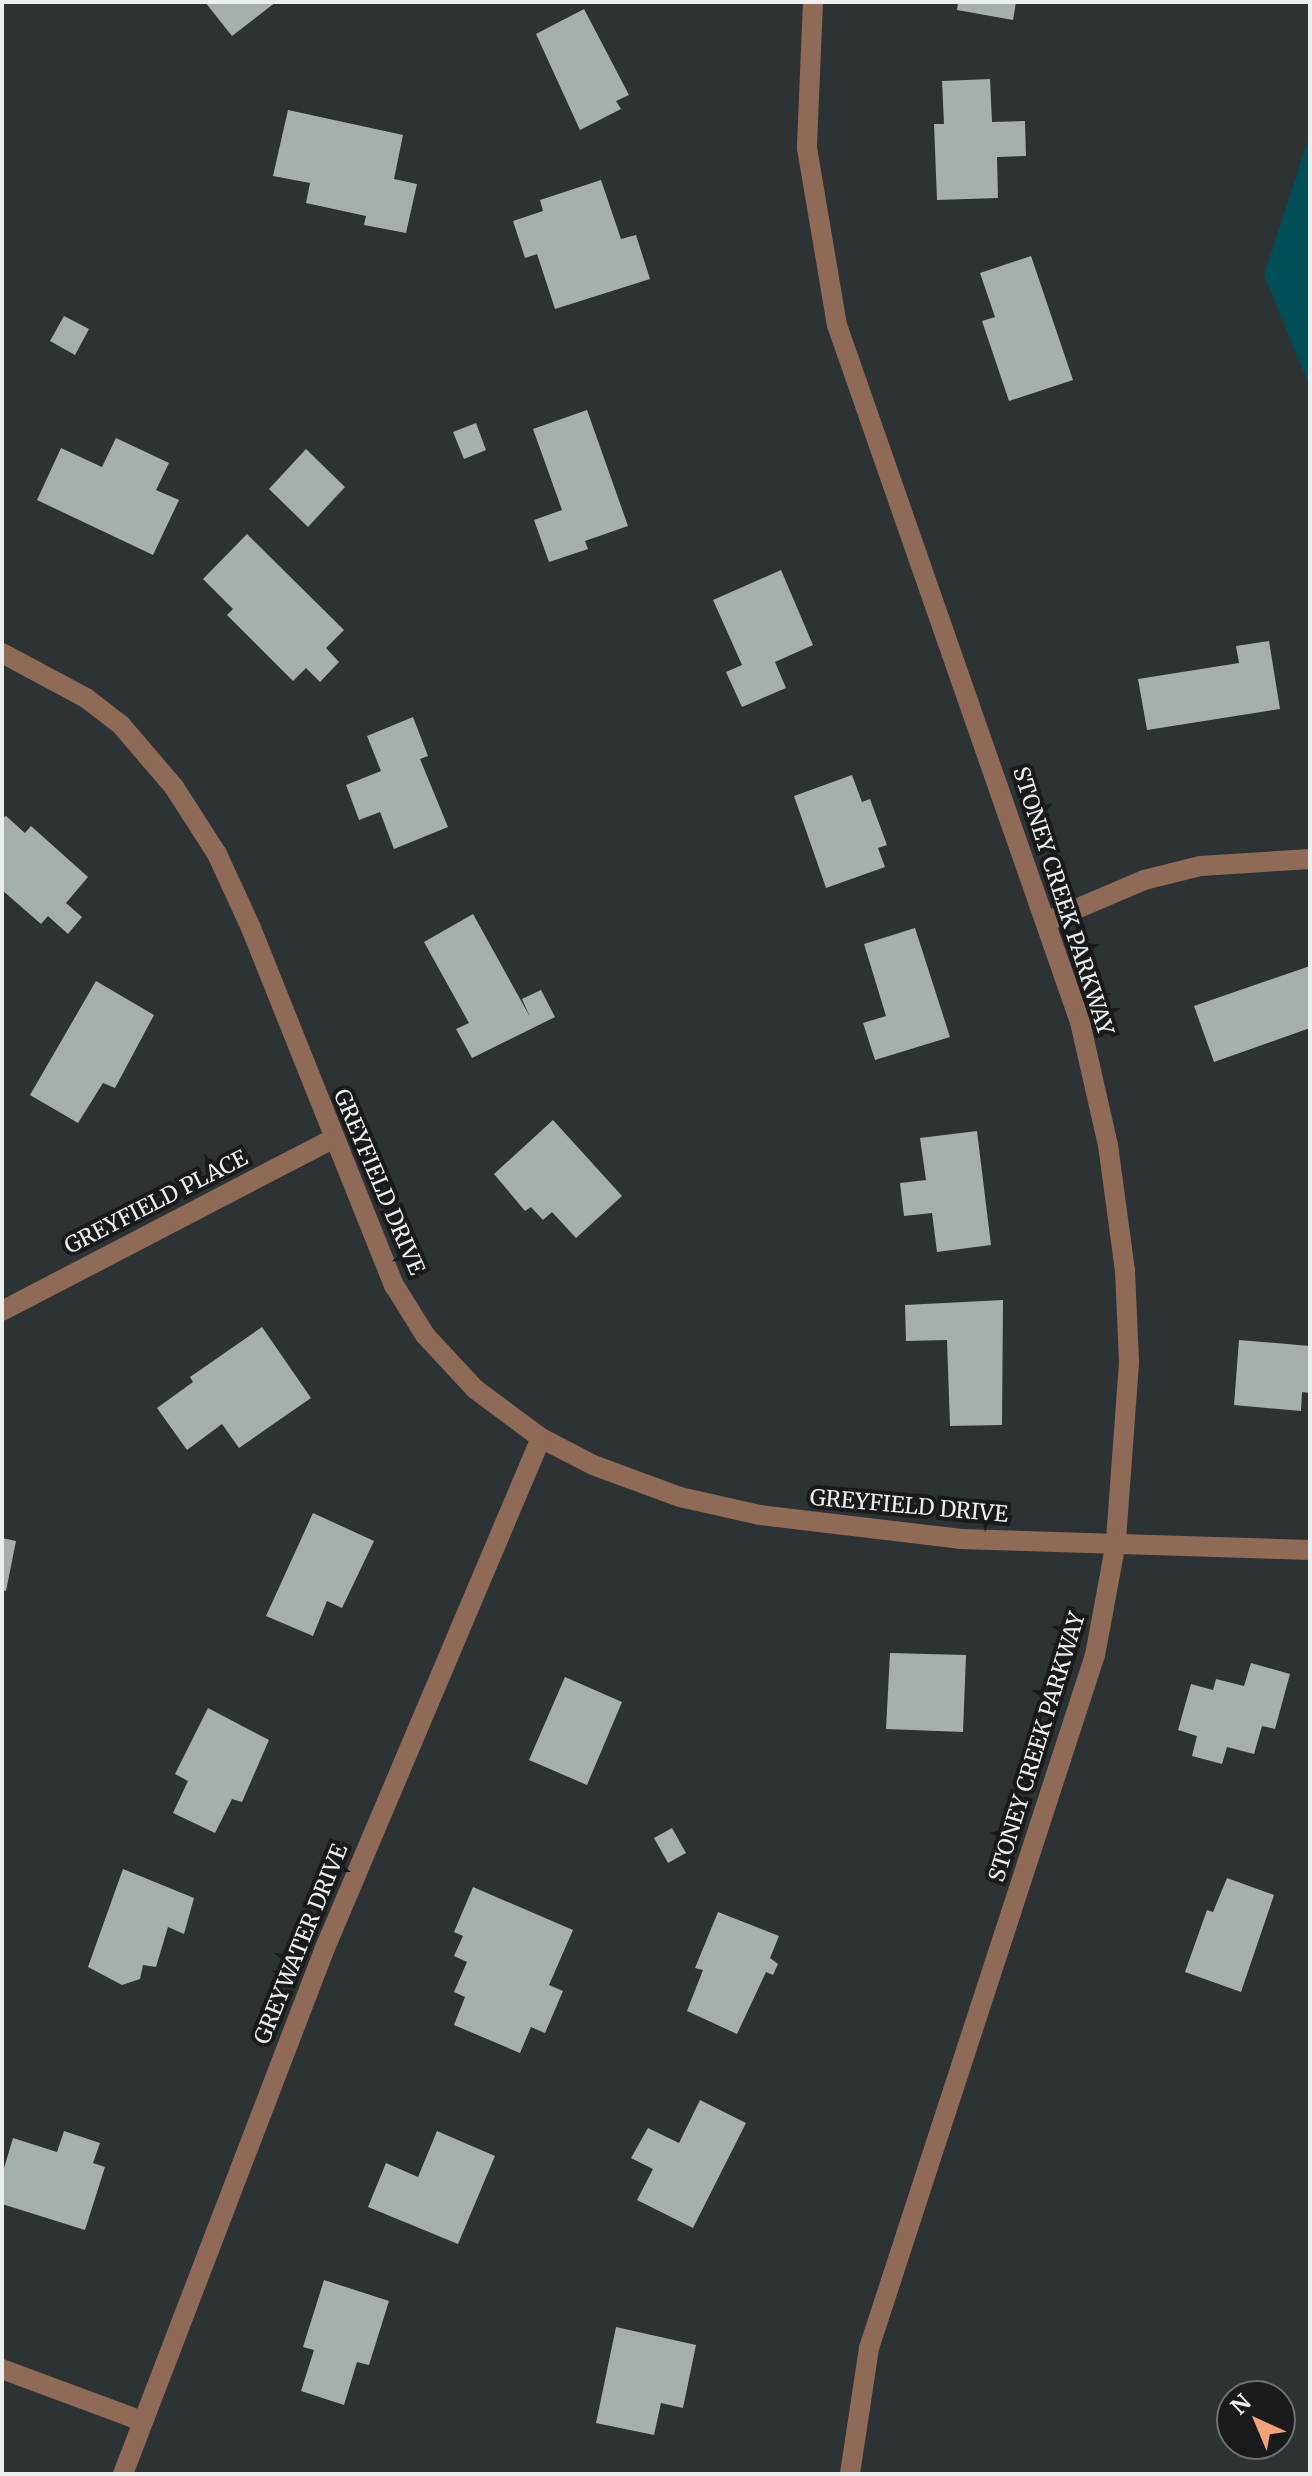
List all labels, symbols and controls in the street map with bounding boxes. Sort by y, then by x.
street label: STONEY CREEK PARKWAY [1007,764,1119,1038]
street label: GREYFIELD DRIVE [328,1085,430,1279]
street label: GREYFIELD PLACE [60,1144,252,1260]
street label: GREYFIELD DRIVE [809,1484,1009,1528]
street label: STONEY CREEK PARKWAY [983,1609,1091,1885]
street label: GREYWATER DRIVE [249,1840,353,2048]
north arrow [1216,2380,1296,2460]
text: N [1225,2388,1257,2420]

